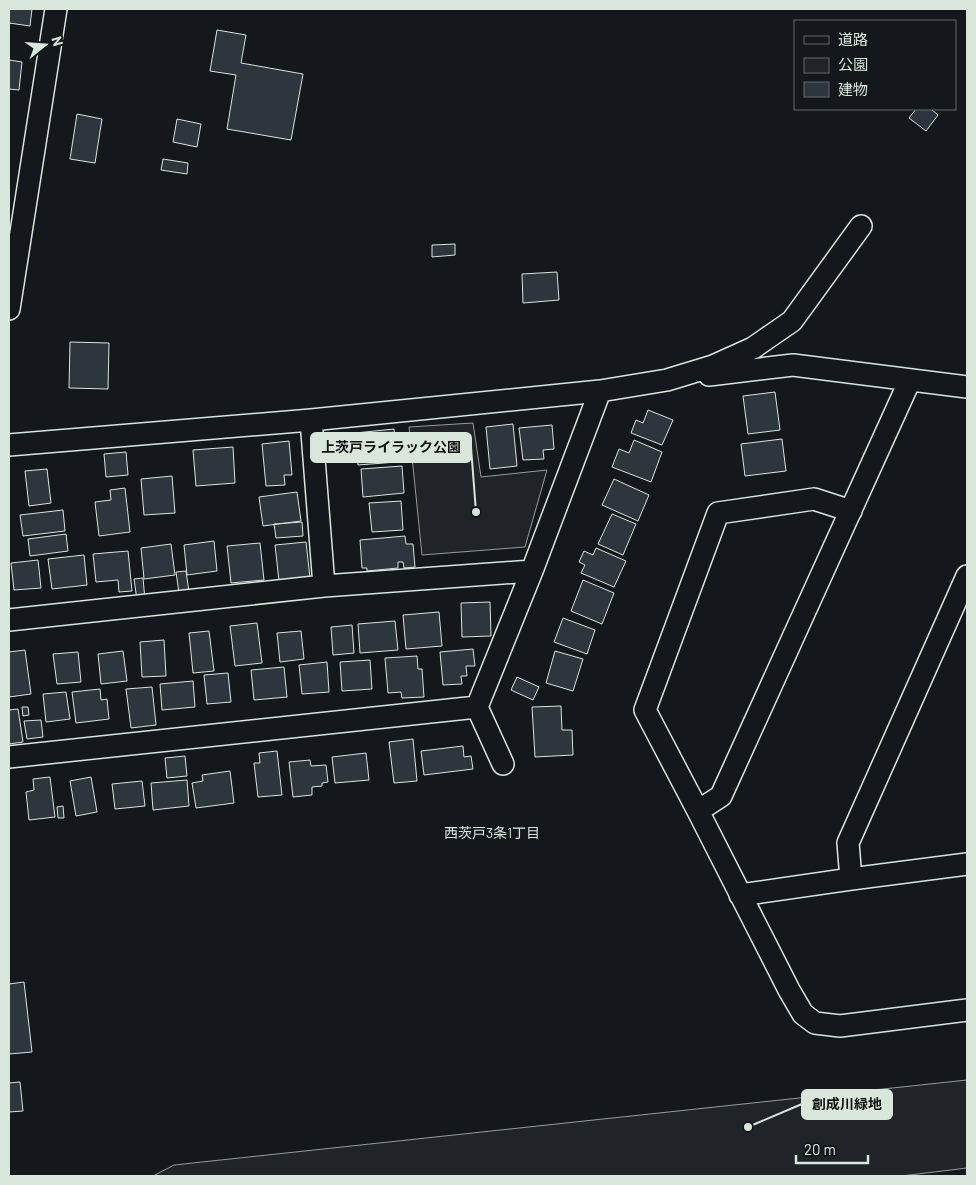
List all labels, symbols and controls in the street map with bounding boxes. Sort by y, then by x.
north arrow [20,20,70,70]
legend [794,20,956,110]
text: 道路 [838,30,868,48]
text: N [48,34,67,48]
text: 公園 [838,55,868,73]
text: 建物 [838,80,868,98]
callout: 上茨戸ライラック公園 [311,433,471,462]
text: 上茨戸ライラック公園 [321,438,461,455]
district label: 西茨戸3条1丁目 [444,824,540,841]
callout: 創成川緑地 [802,1090,892,1119]
text: 創成川緑地 [812,1095,882,1112]
scale bar [796,1132,868,1164]
text: 20 m [804,1140,836,1158]

